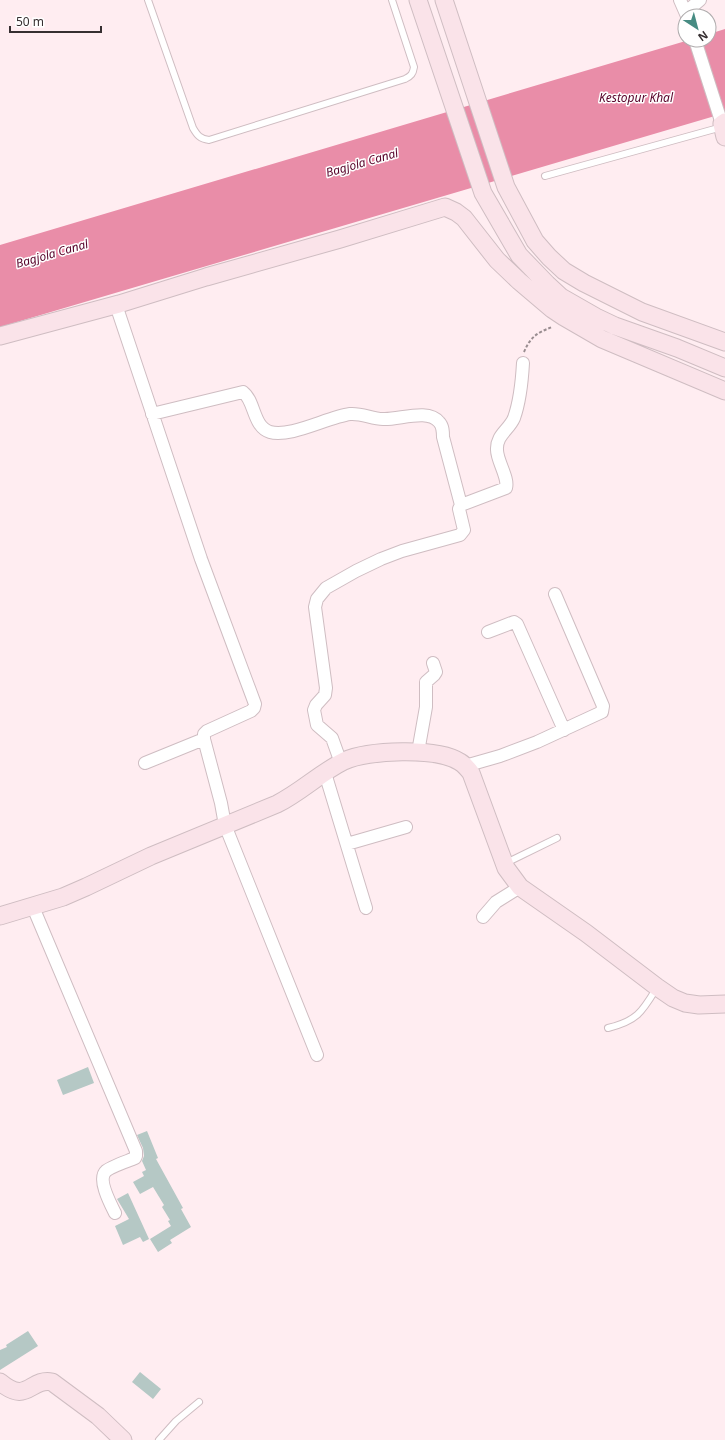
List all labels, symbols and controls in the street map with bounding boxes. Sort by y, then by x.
scale bar [10,8,101,34]
north arrow [677,8,717,48]
text: 50 m [16,13,44,30]
text: N [695,28,711,45]
water label: Kestopur Khal [599,89,674,106]
water label: Bagjola Canal [324,144,401,181]
water label: Bagjola Canal [14,235,91,272]

